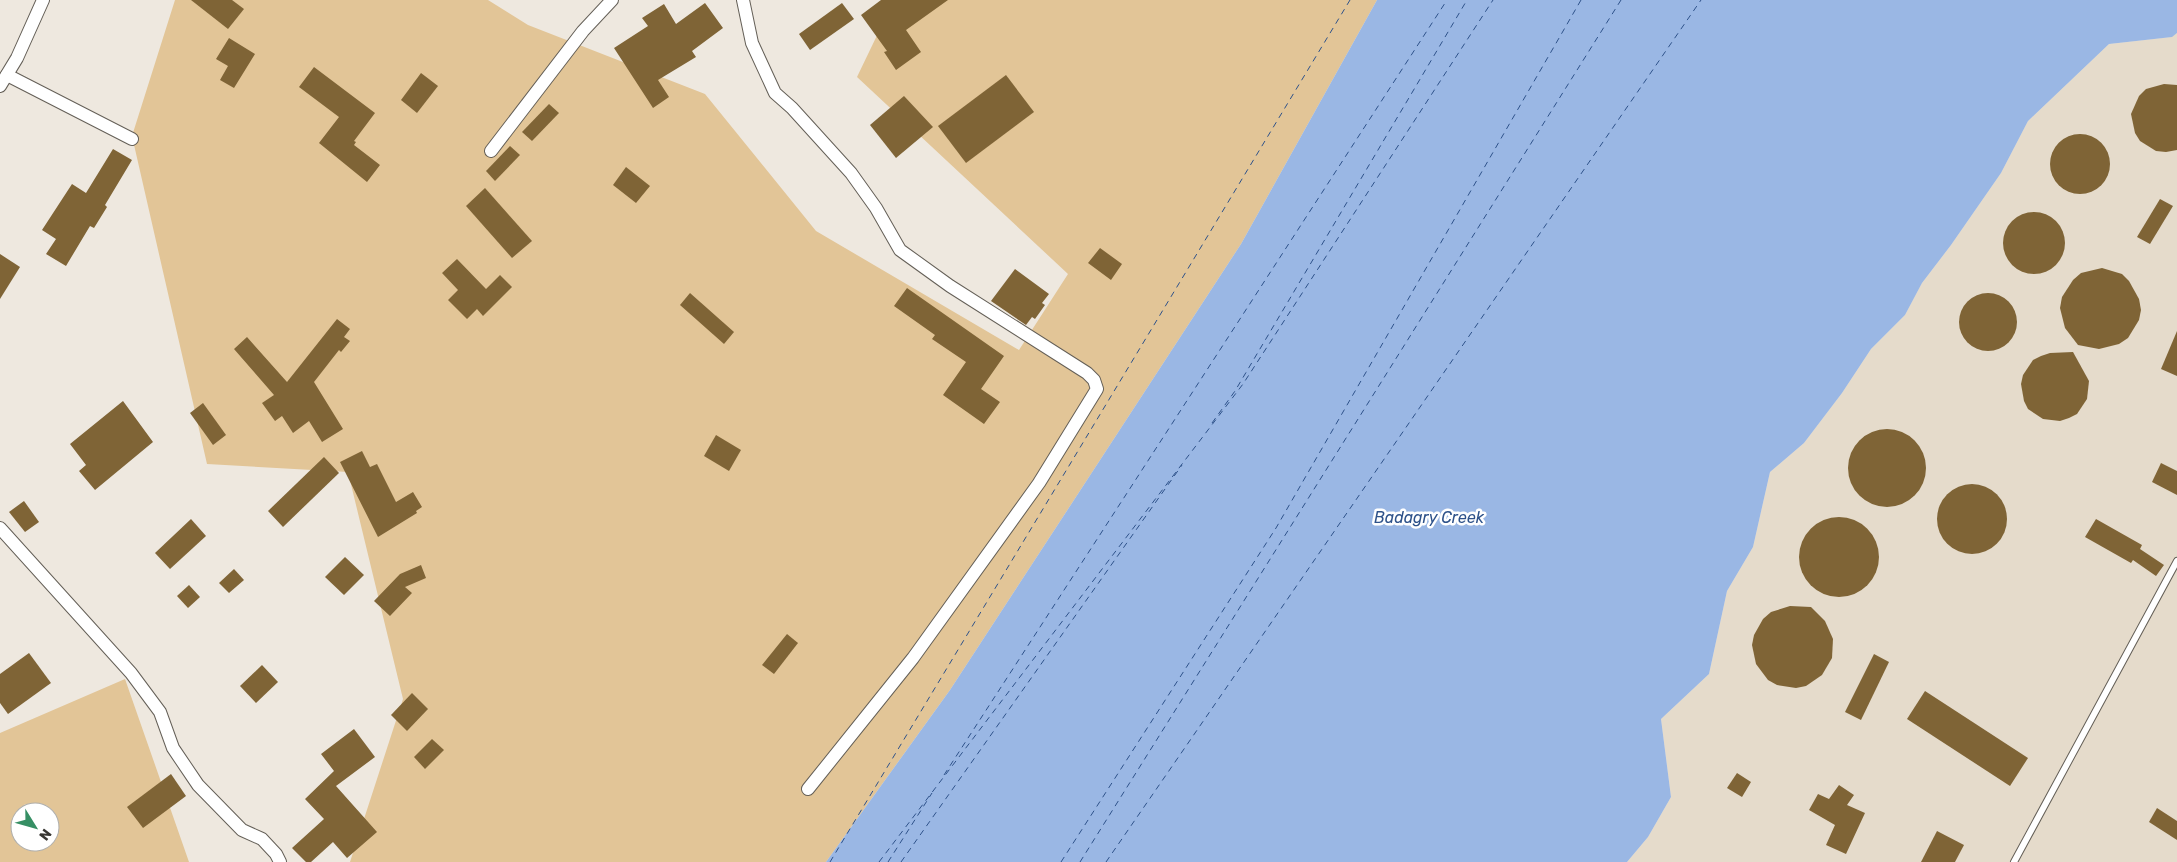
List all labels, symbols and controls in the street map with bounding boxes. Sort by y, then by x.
water label: Badagry Creek [1374,508,1485,527]
north arrow [10,802,60,852]
text: N [35,825,55,844]

